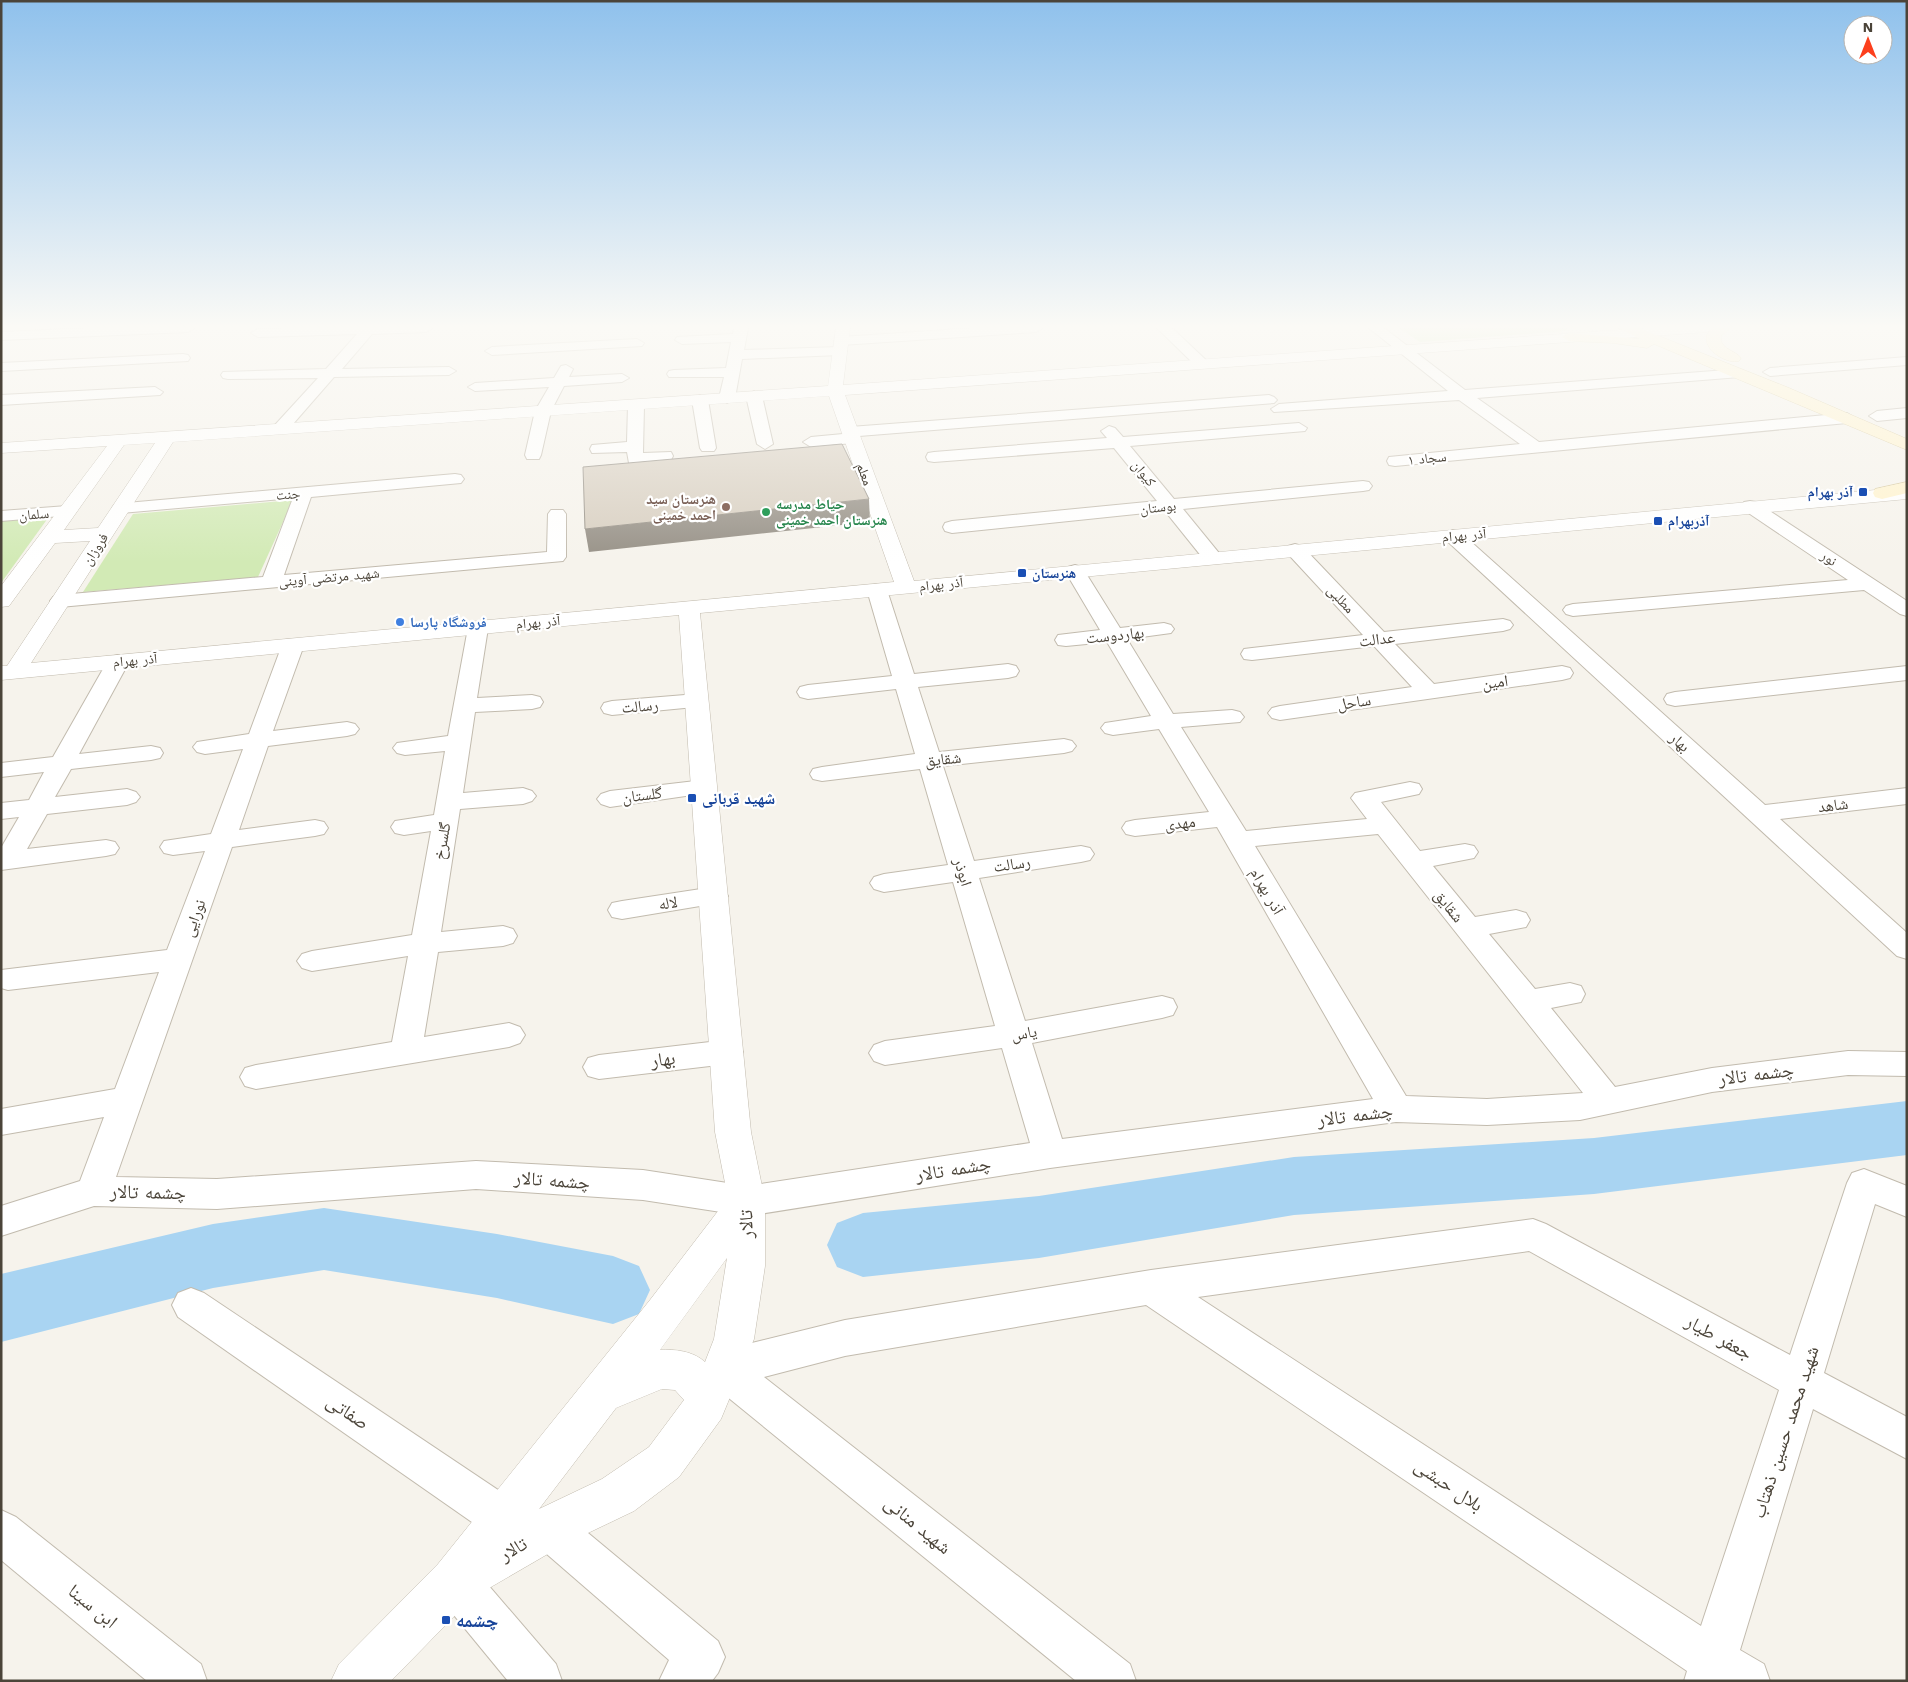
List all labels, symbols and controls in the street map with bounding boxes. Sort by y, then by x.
north arrow [1843,15,1893,65]
text: N [1863,19,1873,35]
street label: سجاد ۱ [1407,448,1447,468]
street label: کیوان [1128,457,1159,490]
street label: معلم [852,460,876,488]
place label: آذر بهرام [1808,484,1853,502]
street label: جنت [275,485,301,503]
marker: آذر بهرام [1857,486,1869,498]
place label: هنرستان سید احمد خمینی [646,491,716,524]
place label: حیاط مدرسه هنرستان احمد خمینی [776,496,887,529]
street label: بوستان [1139,497,1177,518]
marker: هنرستان سید احمد خمینی [720,501,732,513]
street label: سلمان [18,505,50,524]
marker: حیاط مدرسه هنرستان احمد خمینی [760,506,772,518]
place label: آذربهرام [1668,513,1709,531]
marker: آذربهرام [1652,515,1664,527]
street label: آذر بهرام [1441,525,1487,547]
street label: فروزان [79,530,112,569]
street label: نور [1817,546,1840,570]
street label: شهید مرتضی آوینی [278,565,380,590]
place label: هنرستان [1032,565,1076,582]
marker: هنرستان [1016,567,1028,579]
street label: آذر بهرام [918,574,965,596]
street label: مطلبی [1323,582,1358,617]
street label: آذر بهرام [515,612,561,634]
place label: فروشگاه پارسا [410,614,487,631]
marker: فروشگاه پارسا [394,616,406,628]
street label: بهاردوست [1085,622,1145,648]
street label: عدالت [1358,627,1396,651]
street label: آذر بهرام [112,650,158,672]
street label: امین [1481,671,1509,694]
street label: ساحل [1336,690,1373,715]
street label: رسالت [621,695,659,717]
street label: بهار [1665,727,1694,756]
street label: شقایق [924,748,962,771]
street label: گلستان [621,783,664,808]
place label: شهید قربانی [702,789,775,808]
marker: شهید قربانی [686,792,698,804]
street label: شاهد [1817,794,1849,816]
street label: مهدی [1164,812,1196,835]
street label: گلسرخ [429,820,456,861]
street label: رسالت [992,852,1032,876]
street label: ابوذر [949,855,976,888]
street label: آذر بهرام [1245,864,1288,919]
street label: شقایق [1429,886,1468,927]
street label: لاله [657,892,679,914]
street label: نورایی [179,897,210,940]
street label: یاس [1010,1021,1039,1046]
street label: بهار [648,1046,677,1072]
street label: چشمه تالار [1716,1058,1795,1090]
street label: چشمه تالار [1315,1099,1394,1131]
street label: چشمه تالار [913,1152,992,1186]
street label: چشمه تالار [512,1166,591,1194]
street label: چشمه تالار [109,1180,186,1204]
street label: تالار [734,1209,758,1239]
street label: جعفر طیار [1681,1309,1756,1365]
street label: شهید محمد حسین ذهتاب [1746,1343,1824,1521]
street label: صفاتی [322,1389,374,1435]
street label: بلال حبشی [1410,1454,1488,1516]
street label: شهید منانی [880,1491,956,1559]
street label: تالار [494,1532,531,1567]
street label: ابن سینا [64,1579,122,1633]
place label: چشمه [456,1609,498,1632]
marker: چشمه [440,1614,452,1626]

